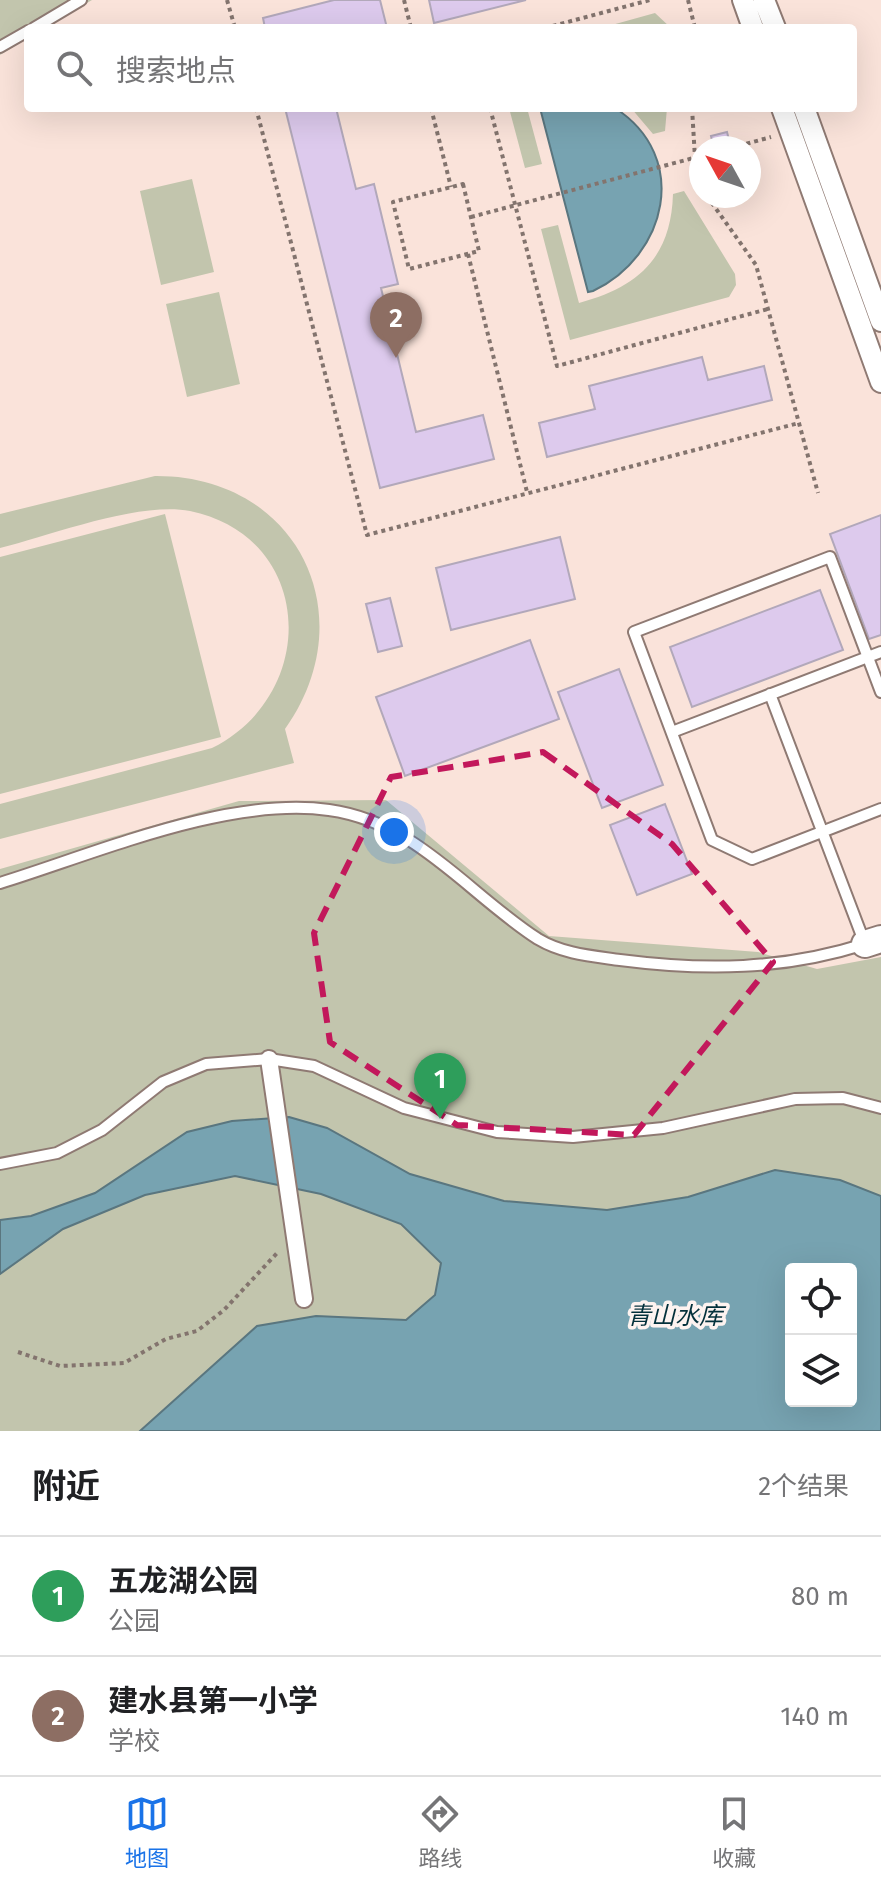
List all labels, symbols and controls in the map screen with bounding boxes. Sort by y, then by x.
search box [24,24,857,112]
icon: search [52,46,96,90]
text: 搜索地点 [116,53,236,89]
north arrow [689,136,761,208]
pin: 2 [370,292,422,358]
your location [374,812,414,852]
pin: 1 [414,1053,466,1119]
map controls [785,1263,857,1407]
button: locate [785,1263,857,1335]
water label: 青山水库 [627,1302,727,1330]
button: layers [785,1335,857,1407]
text: 附近 [32,1466,100,1507]
text: 2个结果 [758,1471,849,1502]
text: 五龙湖公园 [108,1563,258,1599]
text: 1 [52,1581,64,1612]
text: 80 m [791,1581,849,1612]
text: 公园 [108,1606,160,1637]
text: 建水县第一小学 [108,1683,318,1719]
text: 2 [51,1701,65,1732]
text: 140 m [780,1701,849,1732]
text: 学校 [108,1726,160,1757]
tab: 地图 [125,1792,169,1872]
tab: 路线 [418,1792,462,1872]
tab: 收藏 [712,1792,756,1872]

